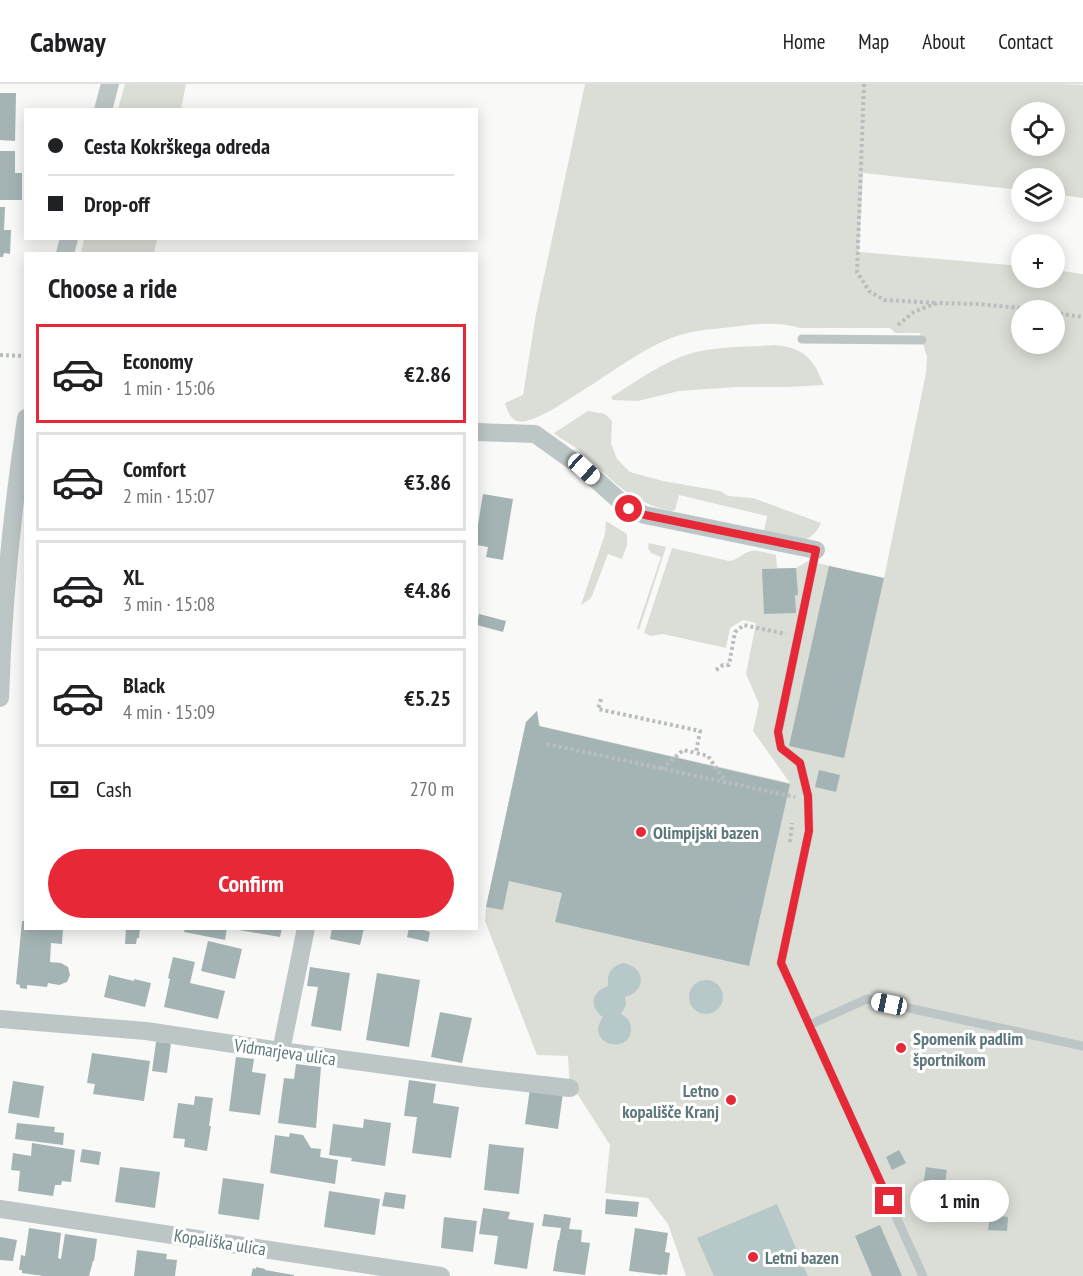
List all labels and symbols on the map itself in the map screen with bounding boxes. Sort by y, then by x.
car [565,450,603,488]
route start [615,495,642,522]
place label: Olimpijski bazen [653,821,759,844]
marker: Olimpijski bazen [634,825,648,839]
car [870,991,908,1017]
place label: Spomenik padlim športnikom [913,1027,1023,1071]
street label: Vidmarjeva ulica [232,1033,337,1071]
marker: Spomenik padlim športnikom [894,1041,908,1055]
place label: Letno kopališče Kranj [622,1079,719,1123]
marker: Letno kopališče Kranj [724,1093,738,1107]
callout: 1 min [910,1180,1009,1222]
route end [875,1187,902,1214]
street label: Kopališka ulica [172,1223,268,1261]
place label: Letni bazen [765,1246,839,1269]
marker: Letni bazen [746,1250,760,1264]

